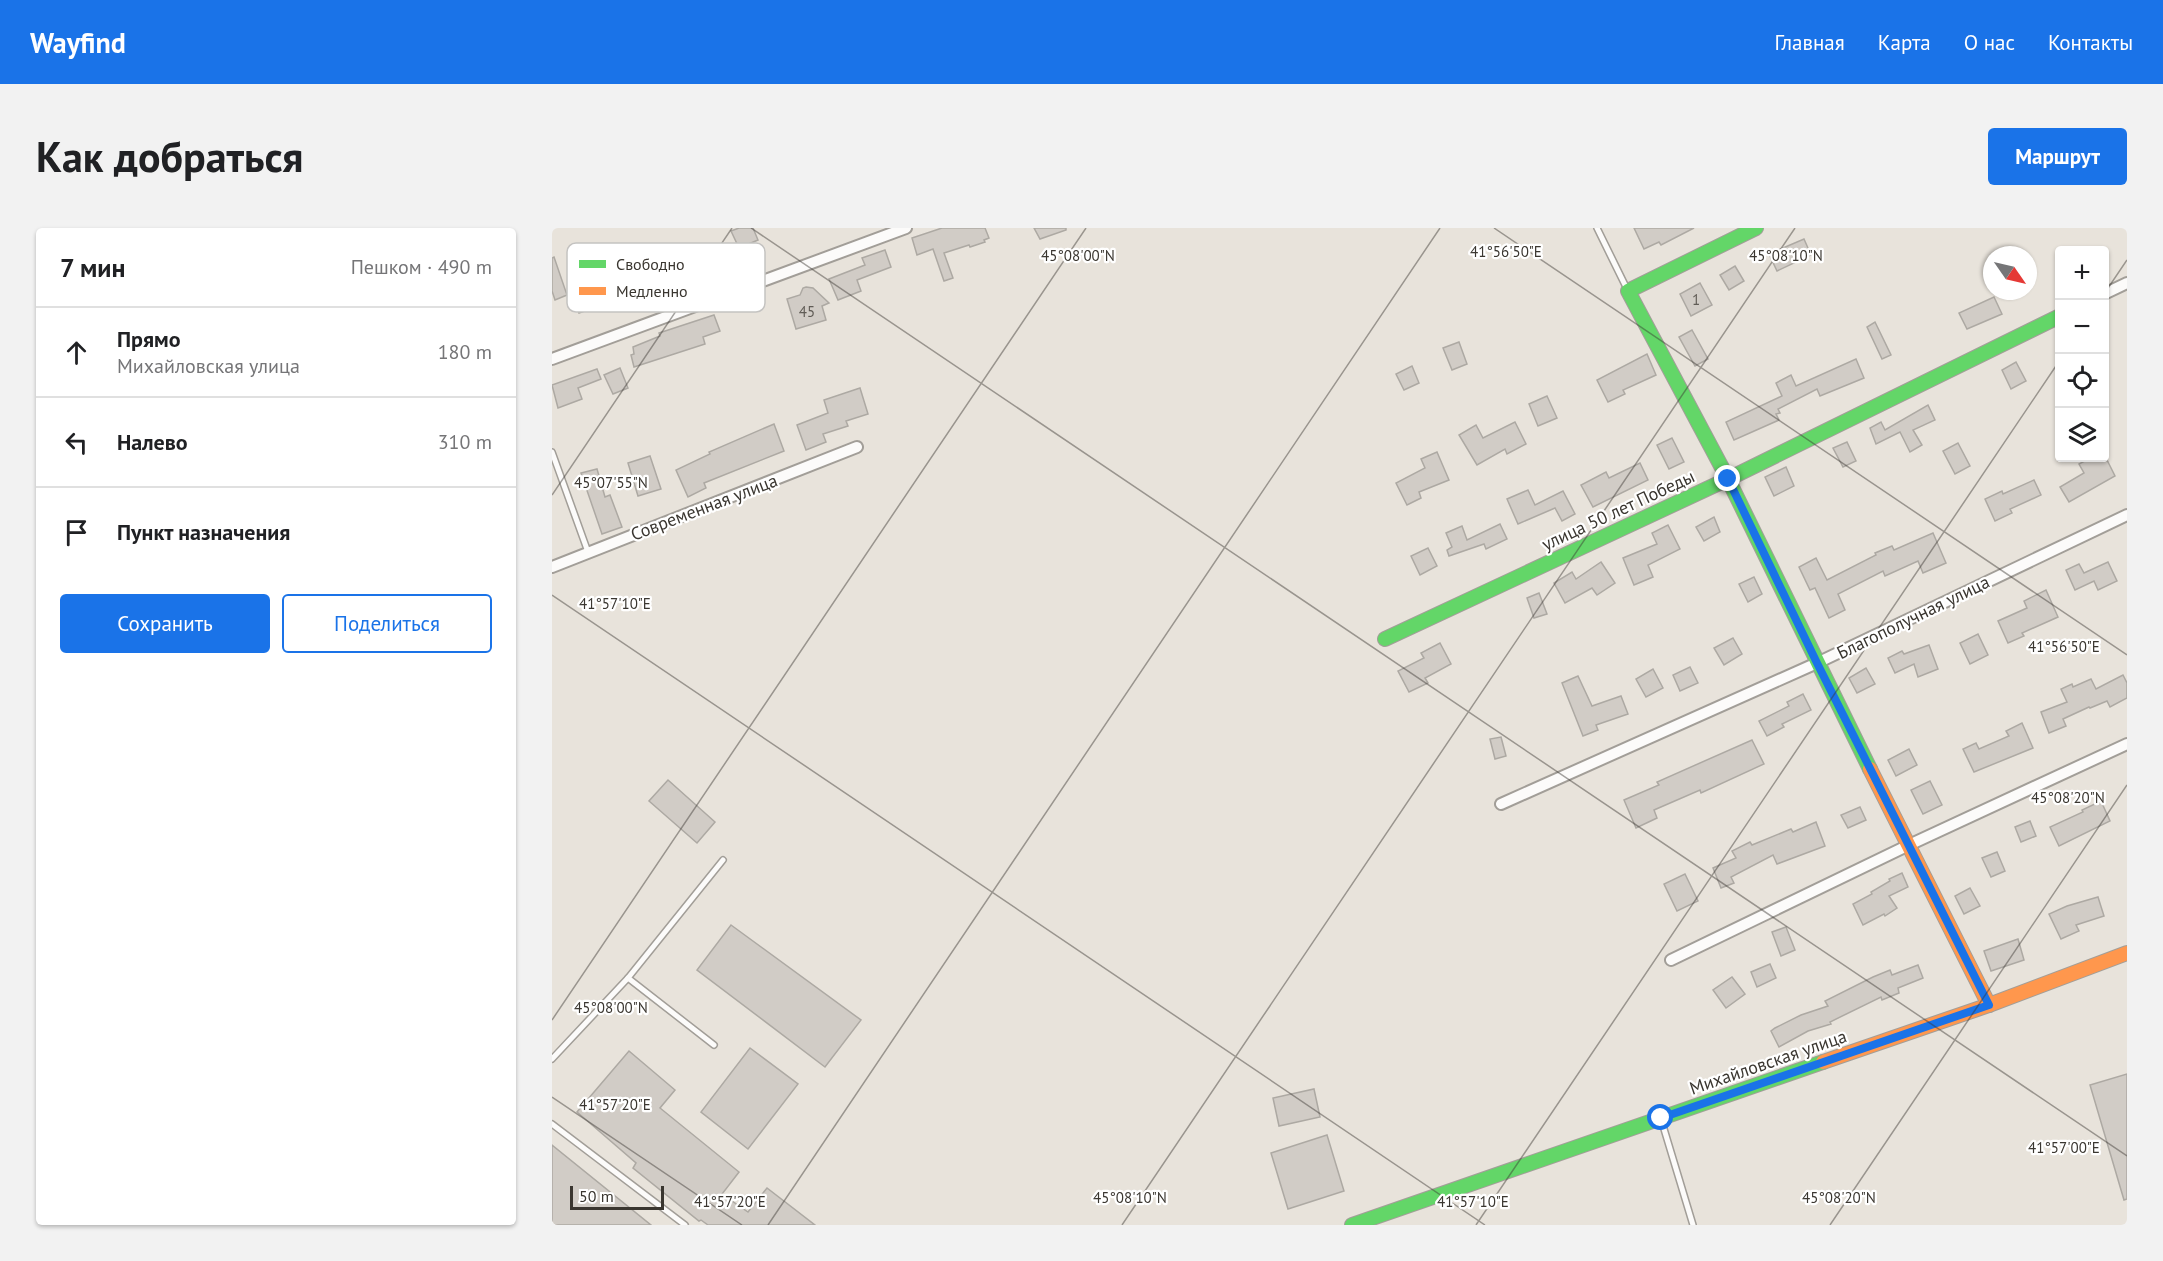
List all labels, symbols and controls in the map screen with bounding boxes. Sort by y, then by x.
text: Wayfind [30,24,126,61]
text: Главная [1774,29,1845,56]
text: Карта [1878,29,1931,56]
text: О нас [1964,29,2015,56]
text: Контакты [2048,29,2133,56]
button: Маршрут [1988,128,2127,185]
text: Как добраться [36,129,303,184]
text: 41°56'50"E [1470,242,1542,261]
legend [567,243,765,312]
text: 45°08'00"N [1041,246,1115,265]
text: 45°08'10"N [1749,246,1823,265]
north arrow [1983,246,2037,300]
map controls [2055,246,2109,462]
button: + [2055,246,2109,300]
text: 7 мин [60,251,125,284]
text: Пешком · 490 m [351,254,492,280]
text: Свободно [616,254,685,274]
text: Медленно [616,281,688,301]
house number: 1 [1692,290,1700,309]
button: − [2055,300,2109,354]
house number: 45 [799,302,815,321]
text: Прямо [117,325,180,353]
icon: ahead [60,336,93,369]
text: 180 m [438,339,492,365]
text: Михайловская улица [117,353,300,379]
button: locate [2055,354,2109,408]
button: layers [2055,408,2109,462]
icon: left [60,426,93,459]
text: Налево [117,428,188,456]
text: 310 m [438,429,492,455]
street label: улица 50 лет Победы [1538,464,1698,556]
route end [1714,465,1740,491]
street label: Современная улица [627,468,781,546]
text: 45°07'55"N [574,473,648,492]
icon: arrive [60,516,93,549]
text: Пункт назначения [117,518,290,546]
street label: Благополучная улица [1833,570,1993,664]
button: Сохранить [60,594,270,653]
button: Поделиться [282,594,492,653]
text: 41°57'10"E [579,594,651,613]
text: 41°56'50"E [2028,637,2100,656]
text: 45°08'20"N [2031,788,2105,807]
text: 45°08'00"N [574,998,648,1017]
street label: Михайловская улица [1686,1024,1850,1100]
text: 41°57'20"E [579,1095,651,1114]
route start [1647,1104,1673,1130]
text: 41°57'00"E [2028,1138,2100,1157]
scale bar [570,1183,664,1210]
text: 50 m [579,1186,614,1206]
text: 45°08'10"N [1093,1188,1167,1207]
text: 45°08'20"N [1802,1188,1876,1207]
text: 41°57'20"E [694,1192,766,1211]
text: 41°57'10"E [1437,1192,1509,1211]

